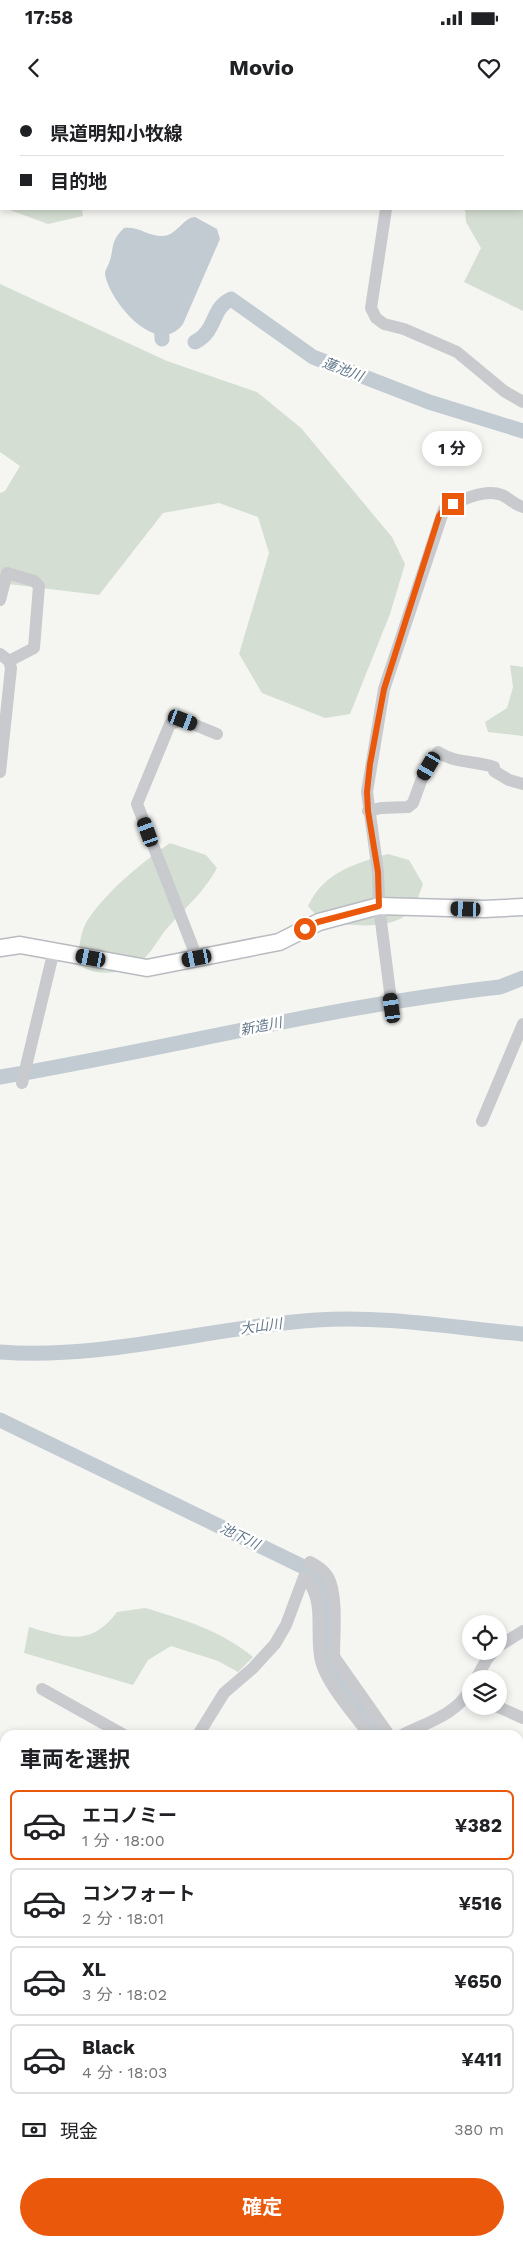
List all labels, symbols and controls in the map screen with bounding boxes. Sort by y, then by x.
text: 17:58 [25,6,73,29]
icon: back [20,54,48,82]
icon: heart [475,54,503,82]
text: Movio [229,55,294,80]
text: 県道明知小牧線 [50,122,183,145]
text: 目的地 [50,170,107,193]
water label: 蓮池川 [321,354,367,385]
callout: 1 分 [423,432,483,466]
text: 1 分 [438,439,466,458]
route end [442,493,464,515]
car [166,708,199,732]
car [415,749,442,783]
car [135,815,160,849]
car [450,901,481,917]
route start [294,918,316,940]
car [74,948,107,968]
car [180,948,213,968]
car [382,992,401,1024]
water label: 新造川 [239,1014,285,1038]
water label: 大山川 [239,1315,285,1336]
water label: 池下川 [218,1520,264,1553]
map controls [462,1615,507,1715]
button: locate [462,1615,507,1660]
button: layers [462,1670,507,1715]
text: 車両を選択 [20,1747,130,1772]
icon: car [22,1803,67,1848]
text: エコノミー [82,1804,177,1827]
text: ¥382 [455,1814,502,1837]
text: 1 分 · 18:00 [82,1831,165,1850]
icon: car [22,1881,67,1926]
text: コンフォート [82,1882,195,1905]
text: ¥516 [458,1892,502,1915]
text: 2 分 · 18:01 [82,1909,164,1928]
text: XL [82,1958,106,1981]
icon: car [22,1959,67,2004]
text: ¥650 [454,1970,502,1993]
text: 3 分 · 18:02 [82,1985,167,2004]
text: Black [82,2036,135,2059]
icon: car [22,2037,67,2082]
text: ¥411 [461,2048,502,2071]
text: 4 分 · 18:03 [82,2063,167,2082]
icon: cash [20,2116,48,2144]
text: 現金 [60,2120,98,2143]
text: 380 m [454,2120,504,2139]
button: 確定 [20,2178,504,2236]

